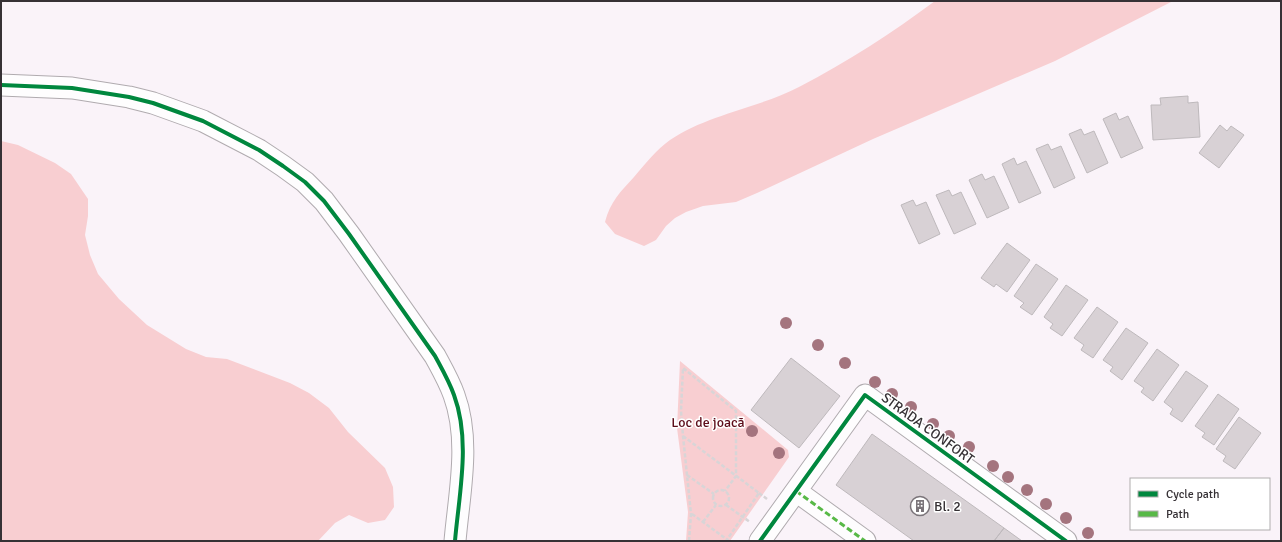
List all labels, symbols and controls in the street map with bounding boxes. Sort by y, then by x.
street label: STRADA CONFORT [878,389,977,468]
park label: Loc de joacă [671,414,745,431]
legend [1130,478,1270,530]
text: Cycle path [1166,487,1219,502]
building icon: Bl. 2 [909,495,931,517]
place label: Bl. 2 [934,498,961,515]
text: Path [1166,507,1189,522]

